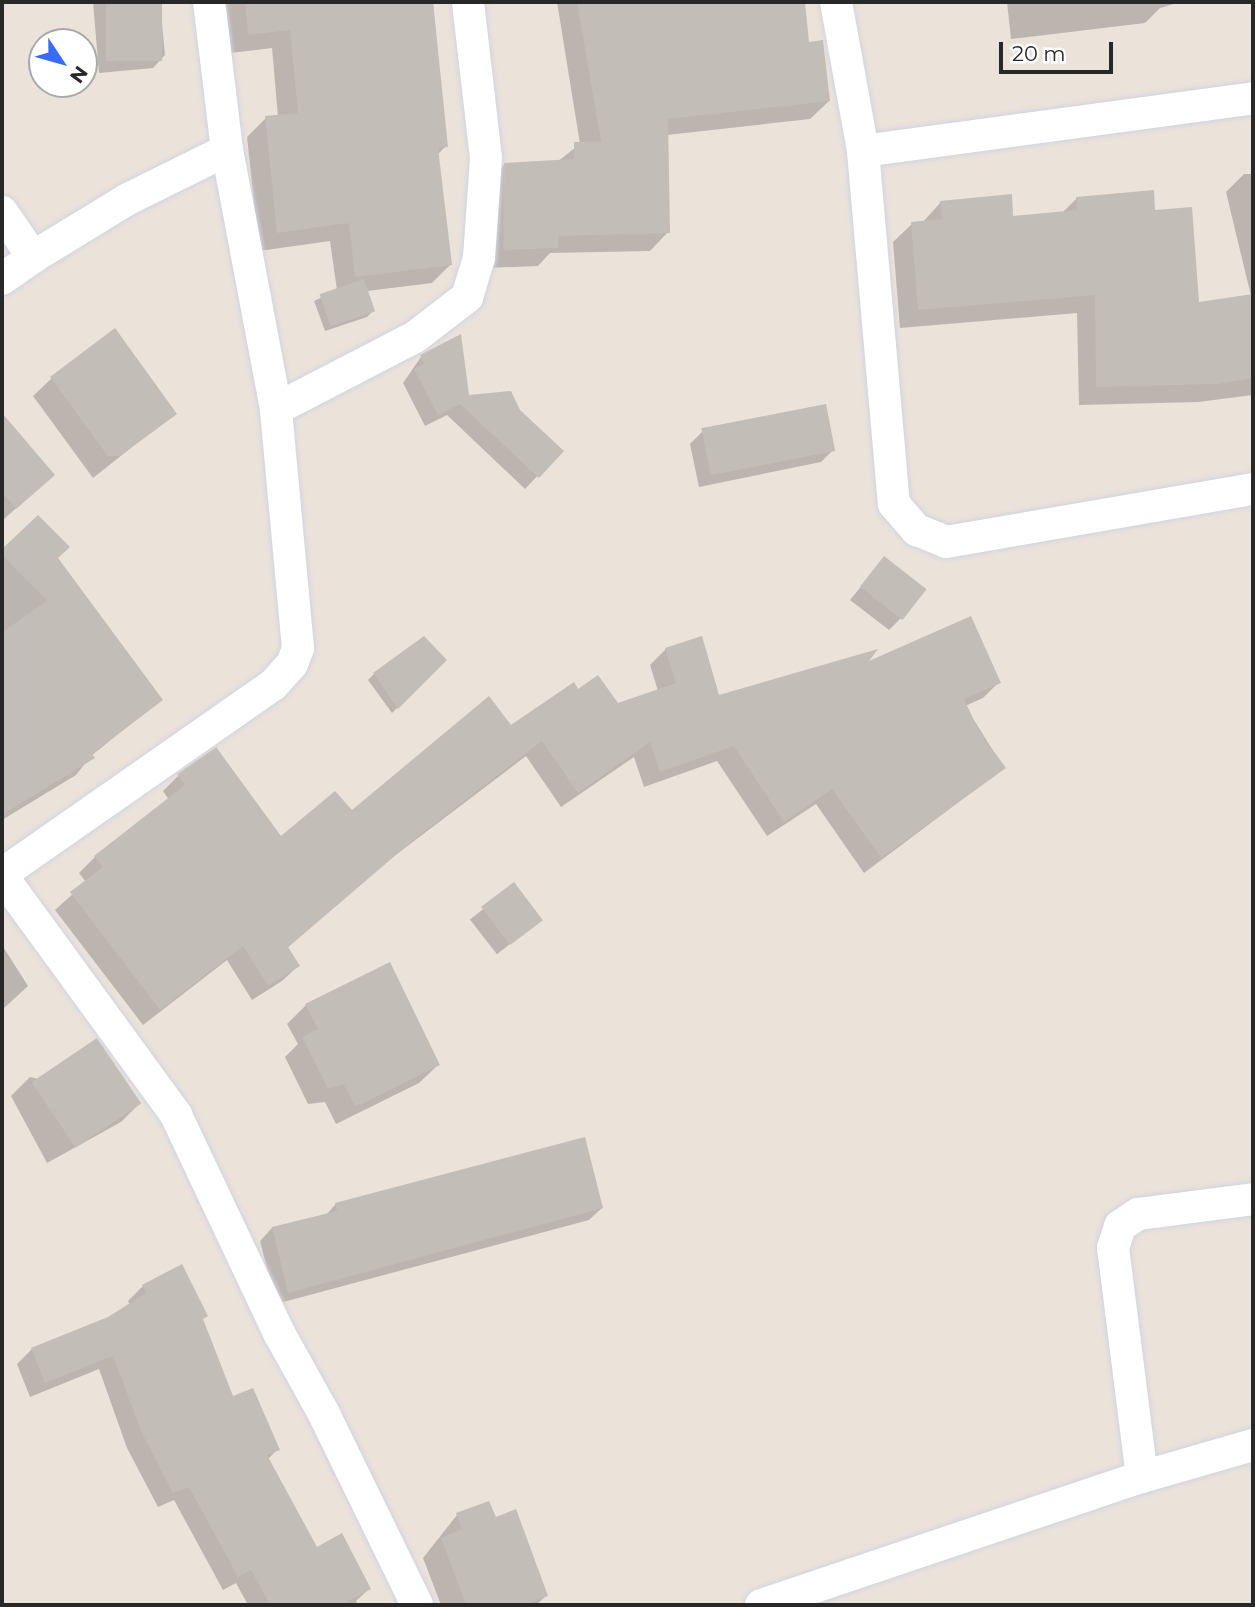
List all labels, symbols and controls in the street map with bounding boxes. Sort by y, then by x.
north arrow [28,28,98,98]
scale bar [1003,28,1117,72]
text: 20 m [1012,41,1066,66]
text: N [65,61,93,87]

